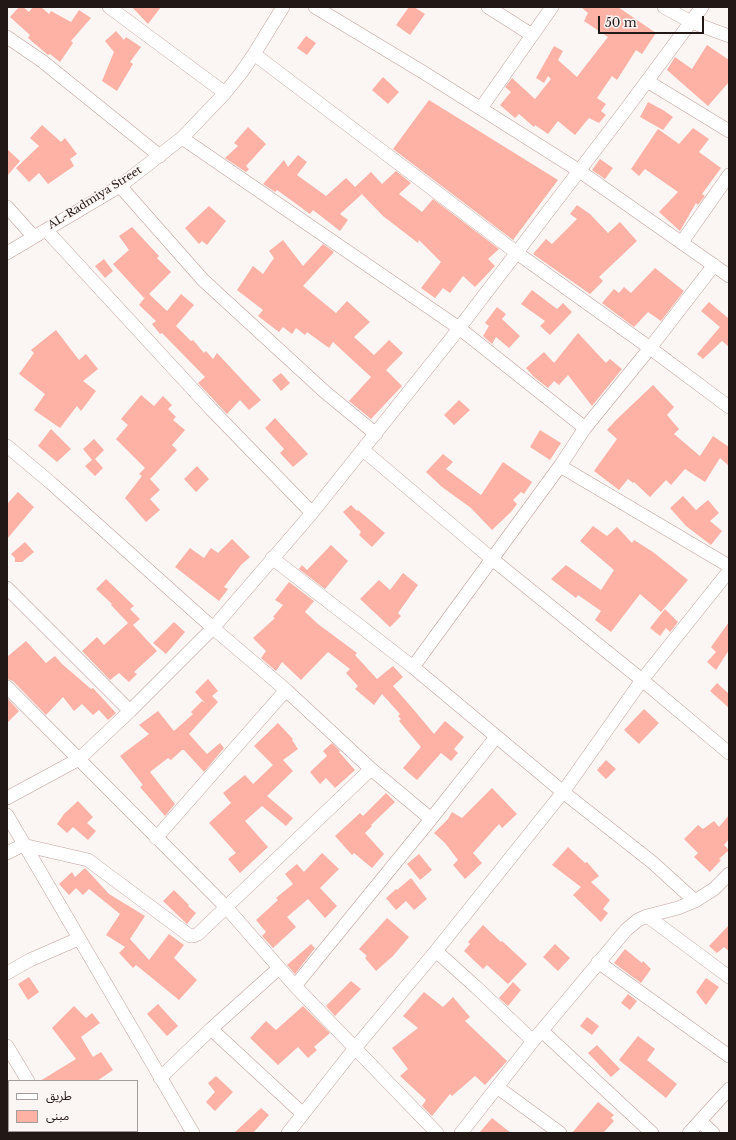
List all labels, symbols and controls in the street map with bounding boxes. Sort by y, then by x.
scale bar [600,8,706,34]
text: 50 m [605,15,637,30]
street label: AL-Radmiya Street [46,164,144,232]
legend [8,1080,138,1132]
text: طريق [46,1088,72,1103]
text: مبنى [46,1108,69,1123]

